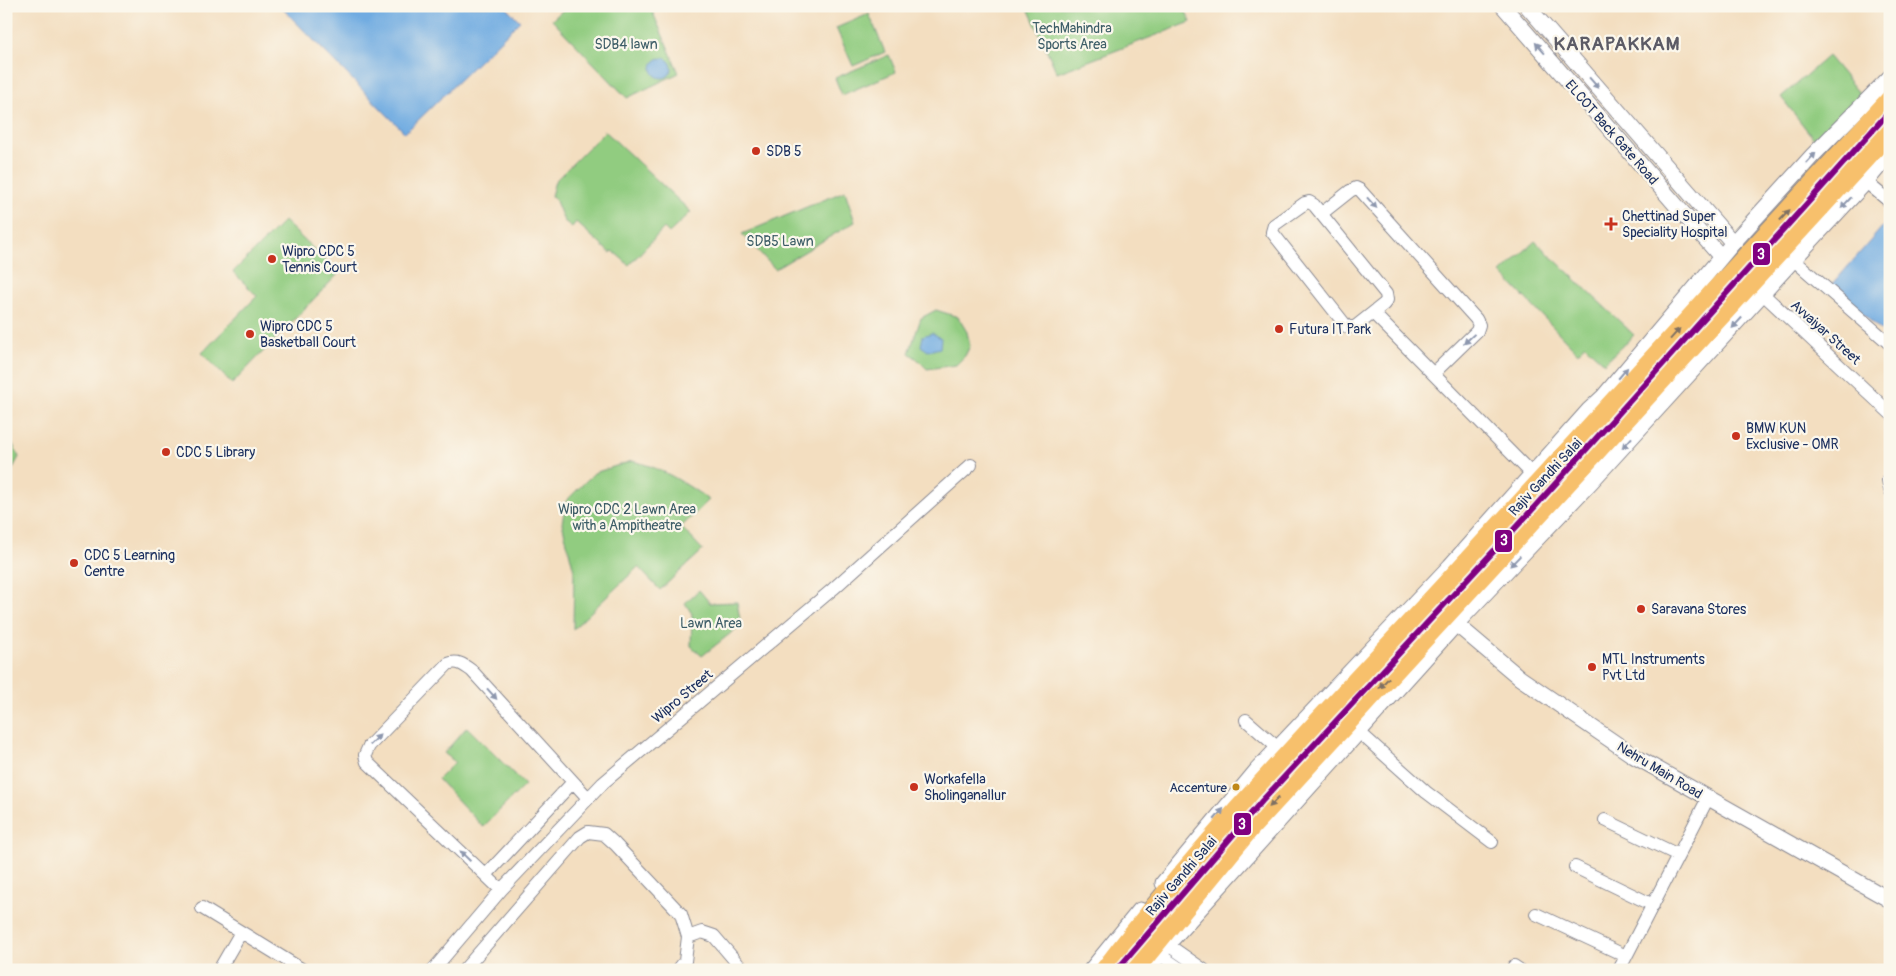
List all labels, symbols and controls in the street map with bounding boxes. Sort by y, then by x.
park label: TechMahindra Sports Area [1032,20,1112,53]
district label: KARAPAKKAM [1554,32,1680,56]
park label: SDB4 lawn [594,36,658,53]
one-way arrow [1534,43,1546,55]
street label: ELCOT Back Gate Road [1561,76,1662,188]
one-way arrow [1588,76,1599,89]
place label: SDB 5 [766,143,802,160]
marker: SDB 5 [750,145,762,157]
one-way arrow [1805,153,1817,165]
one-way arrow [1366,197,1378,209]
one-way arrow [1840,197,1852,209]
place label: Chettinad Super Speciality Hospital [1622,208,1728,241]
one-way arrow [1779,209,1791,221]
marker: Chettinad Super Speciality Hospital [1604,217,1618,231]
park label: SDB5 Lawn [746,233,814,250]
line badge: 3 [1752,242,1771,266]
place label: Wipro CDC 5 Tennis Court [282,243,357,276]
text: 3 [1757,246,1765,263]
marker: Wipro CDC 5 Tennis Court [266,253,278,265]
street label: Avvaiyar Street [1787,296,1864,368]
one-way arrow [1731,317,1742,329]
place label: Wipro CDC 5 Basketball Court [260,318,356,351]
place label: Futura IT Park [1289,321,1371,338]
marker: Futura IT Park [1273,323,1285,335]
marker: Wipro CDC 5 Basketball Court [244,328,256,340]
one-way arrow [1669,329,1681,341]
one-way arrow [1463,333,1475,345]
one-way arrow [1618,367,1629,380]
place label: BMW KUN Exclusive - OMR [1746,420,1839,453]
marker: BMW KUN Exclusive - OMR [1730,430,1742,442]
street label: Rajiv Gandhi Salai [1505,435,1586,520]
one-way arrow [1621,436,1633,448]
place label: CDC 5 Library [176,444,255,461]
marker: CDC 5 Library [160,446,172,458]
park label: Wipro CDC 2 Lawn Area with a Ampitheatre [558,501,696,534]
line badge: 3 [1494,529,1513,553]
text: 3 [1500,532,1508,549]
place label: CDC 5 Learning Centre [84,547,175,580]
one-way arrow [1510,555,1522,567]
marker: CDC 5 Learning Centre [68,557,80,569]
place label: Saravana Stores [1651,601,1747,618]
marker: Saravana Stores [1635,603,1647,615]
park label: Lawn Area [680,615,742,632]
place label: MTL Instruments Pvt Ltd [1602,651,1705,684]
marker: MTL Instruments Pvt Ltd [1586,661,1598,673]
street label: Wipro Street [648,666,717,727]
one-way arrow [1378,676,1390,688]
one-way arrow [486,687,498,699]
one-way arrow [369,734,381,746]
street label: Nehru Main Road [1614,738,1706,803]
place label: Workafella Sholinganallur [924,771,1006,804]
place label: Accenture [1169,780,1228,796]
marker: Workafella Sholinganallur [908,781,920,793]
marker: Accenture [1231,782,1241,792]
one-way arrow [1268,796,1280,808]
one-way arrow [1213,809,1225,821]
line badge: 3 [1233,812,1252,836]
text: 3 [1238,816,1246,833]
street label: Rajiv Gandhi Salai [1142,833,1221,919]
one-way arrow [460,850,472,862]

